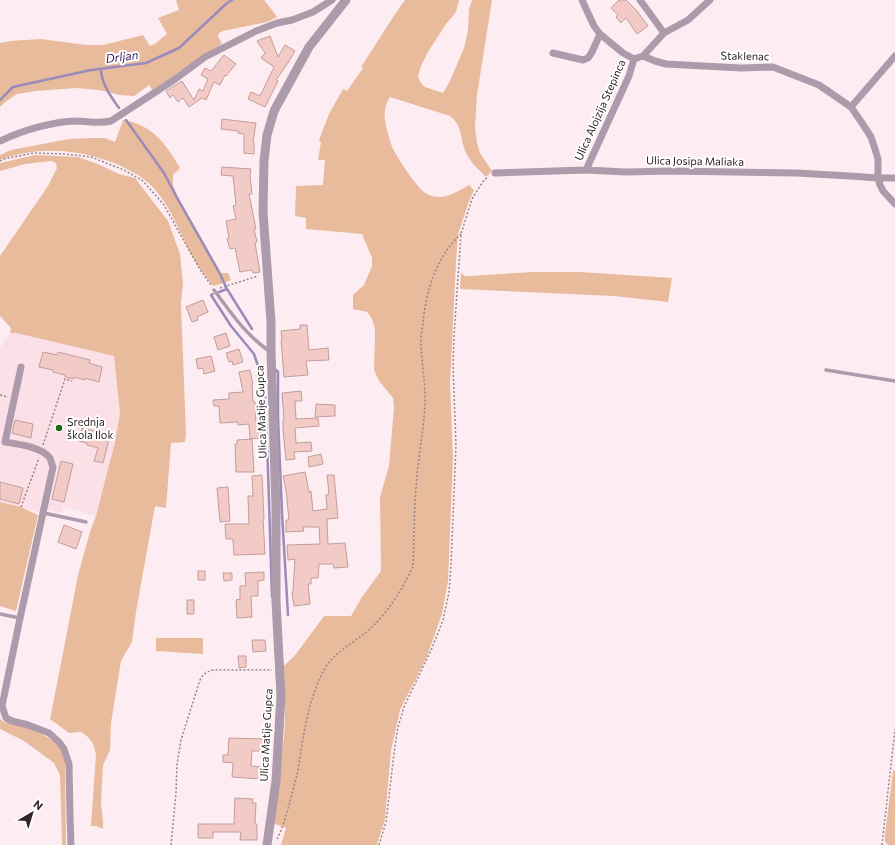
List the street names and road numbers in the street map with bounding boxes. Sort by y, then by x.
street label: Staklenac [721,49,769,62]
street label: Ulica Alojzija Stepinca [571,57,628,162]
street label: Ulica Josipa Maliaka [646,153,744,169]
street label: Ulica Matije Gupca [252,365,269,459]
street label: Ulica Matije Gupca [257,688,274,782]

